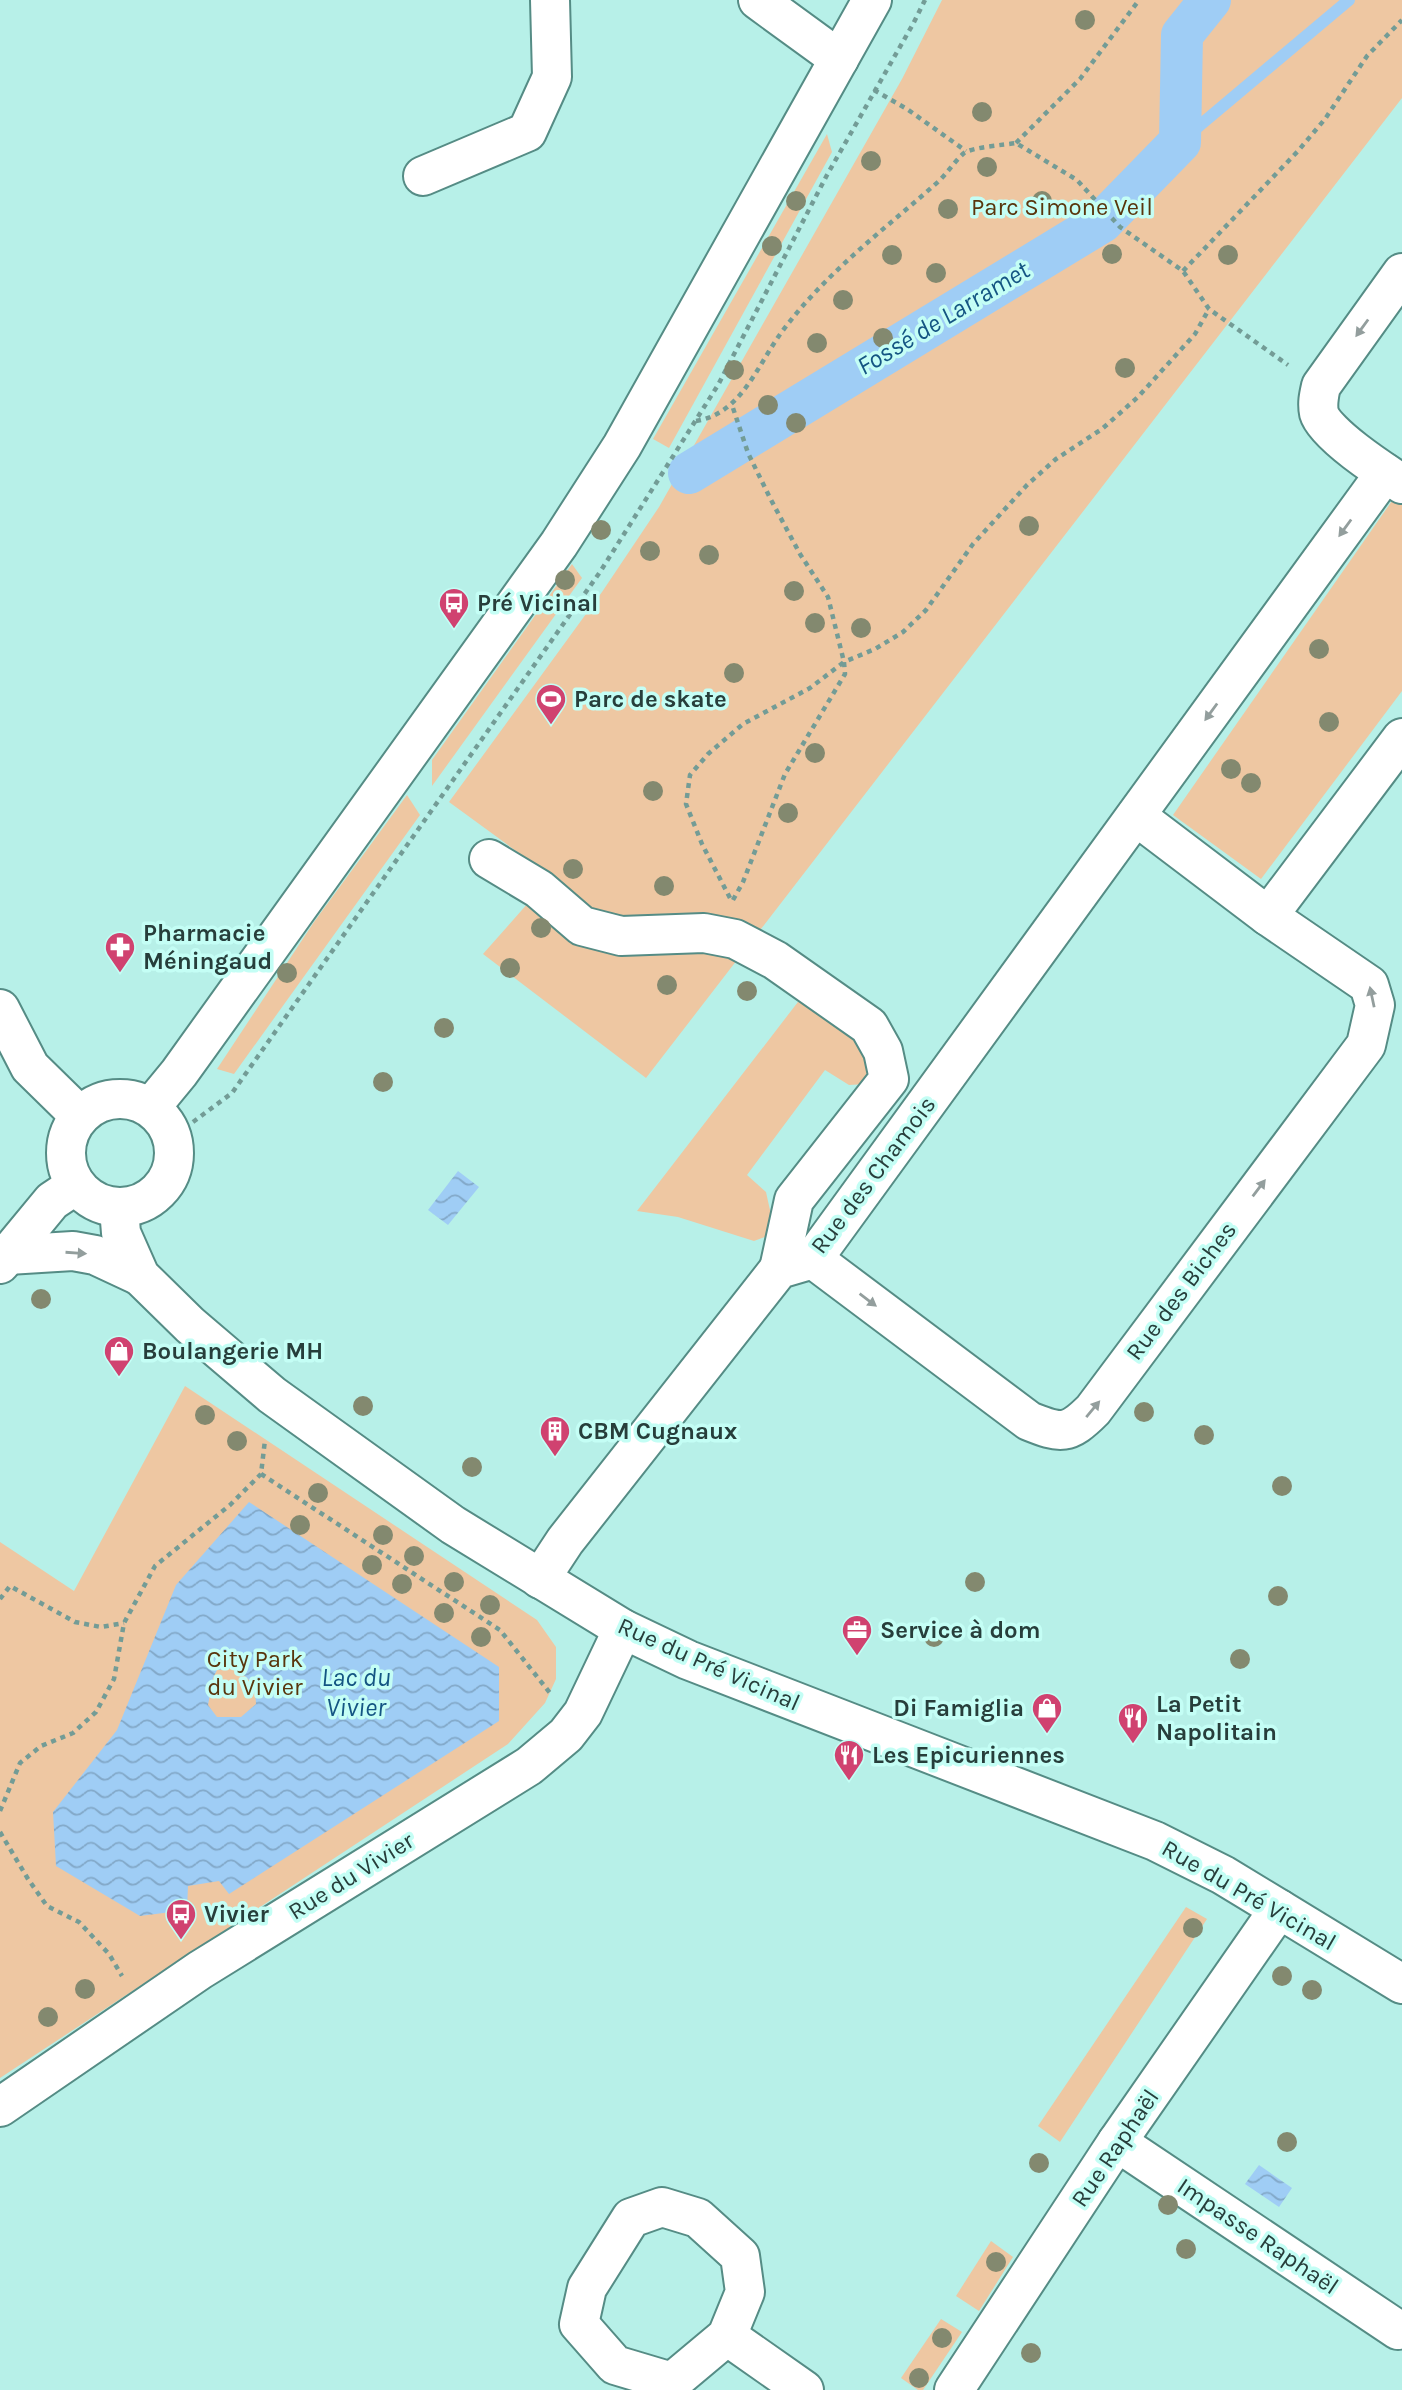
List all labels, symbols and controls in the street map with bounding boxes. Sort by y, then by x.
park label: Parc Simone Veil [971,193,1153,221]
water label: Fossé de Larramet [851,254,1036,382]
one-way arrow [1355,319,1369,337]
one-way arrow [1338,519,1352,537]
bus stop icon: Pré Vicinal [437,586,471,630]
place label: Pré Vicinal [477,589,598,617]
sports icon: Parc de skate [534,682,568,726]
place label: Parc de skate [574,685,727,713]
one-way arrow [1205,703,1219,721]
place label: Pharmacie Méningaud [143,919,272,975]
pharmacy icon: Pharmacie Méningaud [103,930,137,974]
one-way arrow [1366,986,1377,1008]
street label: Rue des Chamois [805,1091,941,1259]
one-way arrow [1252,1179,1266,1197]
street label: Rue des Biches [1120,1216,1242,1366]
one-way arrow [65,1248,87,1259]
one-way arrow [858,1292,876,1307]
shop icon: Boulangerie MH [102,1334,136,1378]
place label: Boulangerie MH [142,1337,323,1365]
one-way arrow [1085,1400,1100,1417]
building icon: CBM Cugnaux [538,1414,572,1458]
place label: CBM Cugnaux [578,1417,737,1445]
street label: Rue du Pré Vicinal [614,1611,804,1717]
office icon: Service à dom [840,1613,874,1657]
place label: Service à dom [880,1616,1040,1644]
park label: City Park du Vivier [207,1645,303,1701]
water label: Lac du Vivier [321,1662,391,1723]
place label: La Petit Napolitain [1156,1690,1277,1746]
shop icon: Di Famiglia [1030,1691,1064,1735]
place label: Di Famiglia [893,1694,1024,1722]
restaurant icon: La Petit Napolitain [1116,1701,1150,1745]
restaurant icon: Les Epicuriennes [832,1738,866,1782]
place label: Les Epicuriennes [872,1741,1065,1769]
street label: Rue du Vivier [283,1826,419,1926]
street label: Rue du Pré Vicinal [1157,1834,1341,1956]
bus stop icon: Vivier [164,1897,198,1941]
place label: Vivier [204,1900,269,1928]
street label: Rue Raphaël [1065,2084,1165,2212]
street label: Impasse Raphaël [1172,2172,1344,2300]

